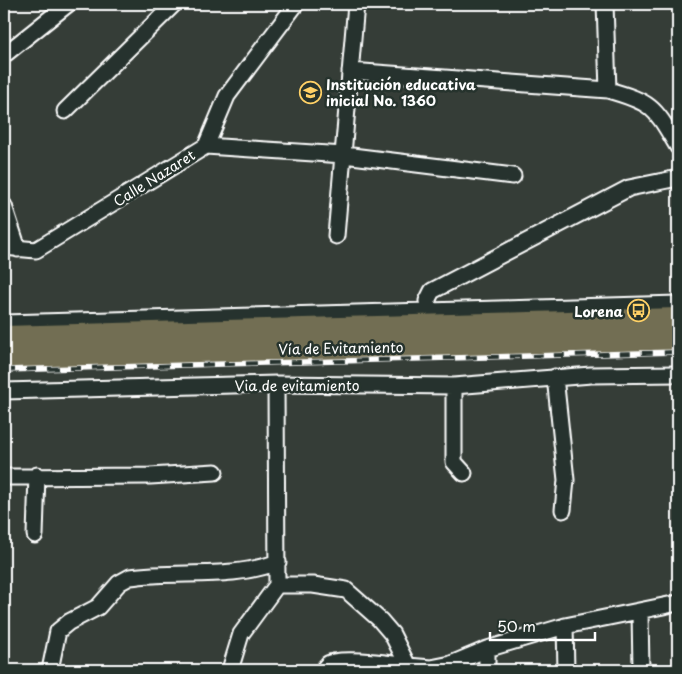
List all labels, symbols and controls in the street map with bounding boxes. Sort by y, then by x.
place label: Institución educativa inicial No. 1360 [326,74,476,111]
school or university icon: Institución educativa inicial No. 1360 [298,80,322,104]
street label: Calle Nazaret [109,144,199,212]
bus stop icon: Lorena [627,299,651,323]
place label: Lorena [574,301,624,322]
street label: Vía de Evitamiento [278,336,404,360]
street label: Via de evitamiento [235,375,360,396]
scale bar [490,609,594,641]
text: 50 m [497,614,536,637]

